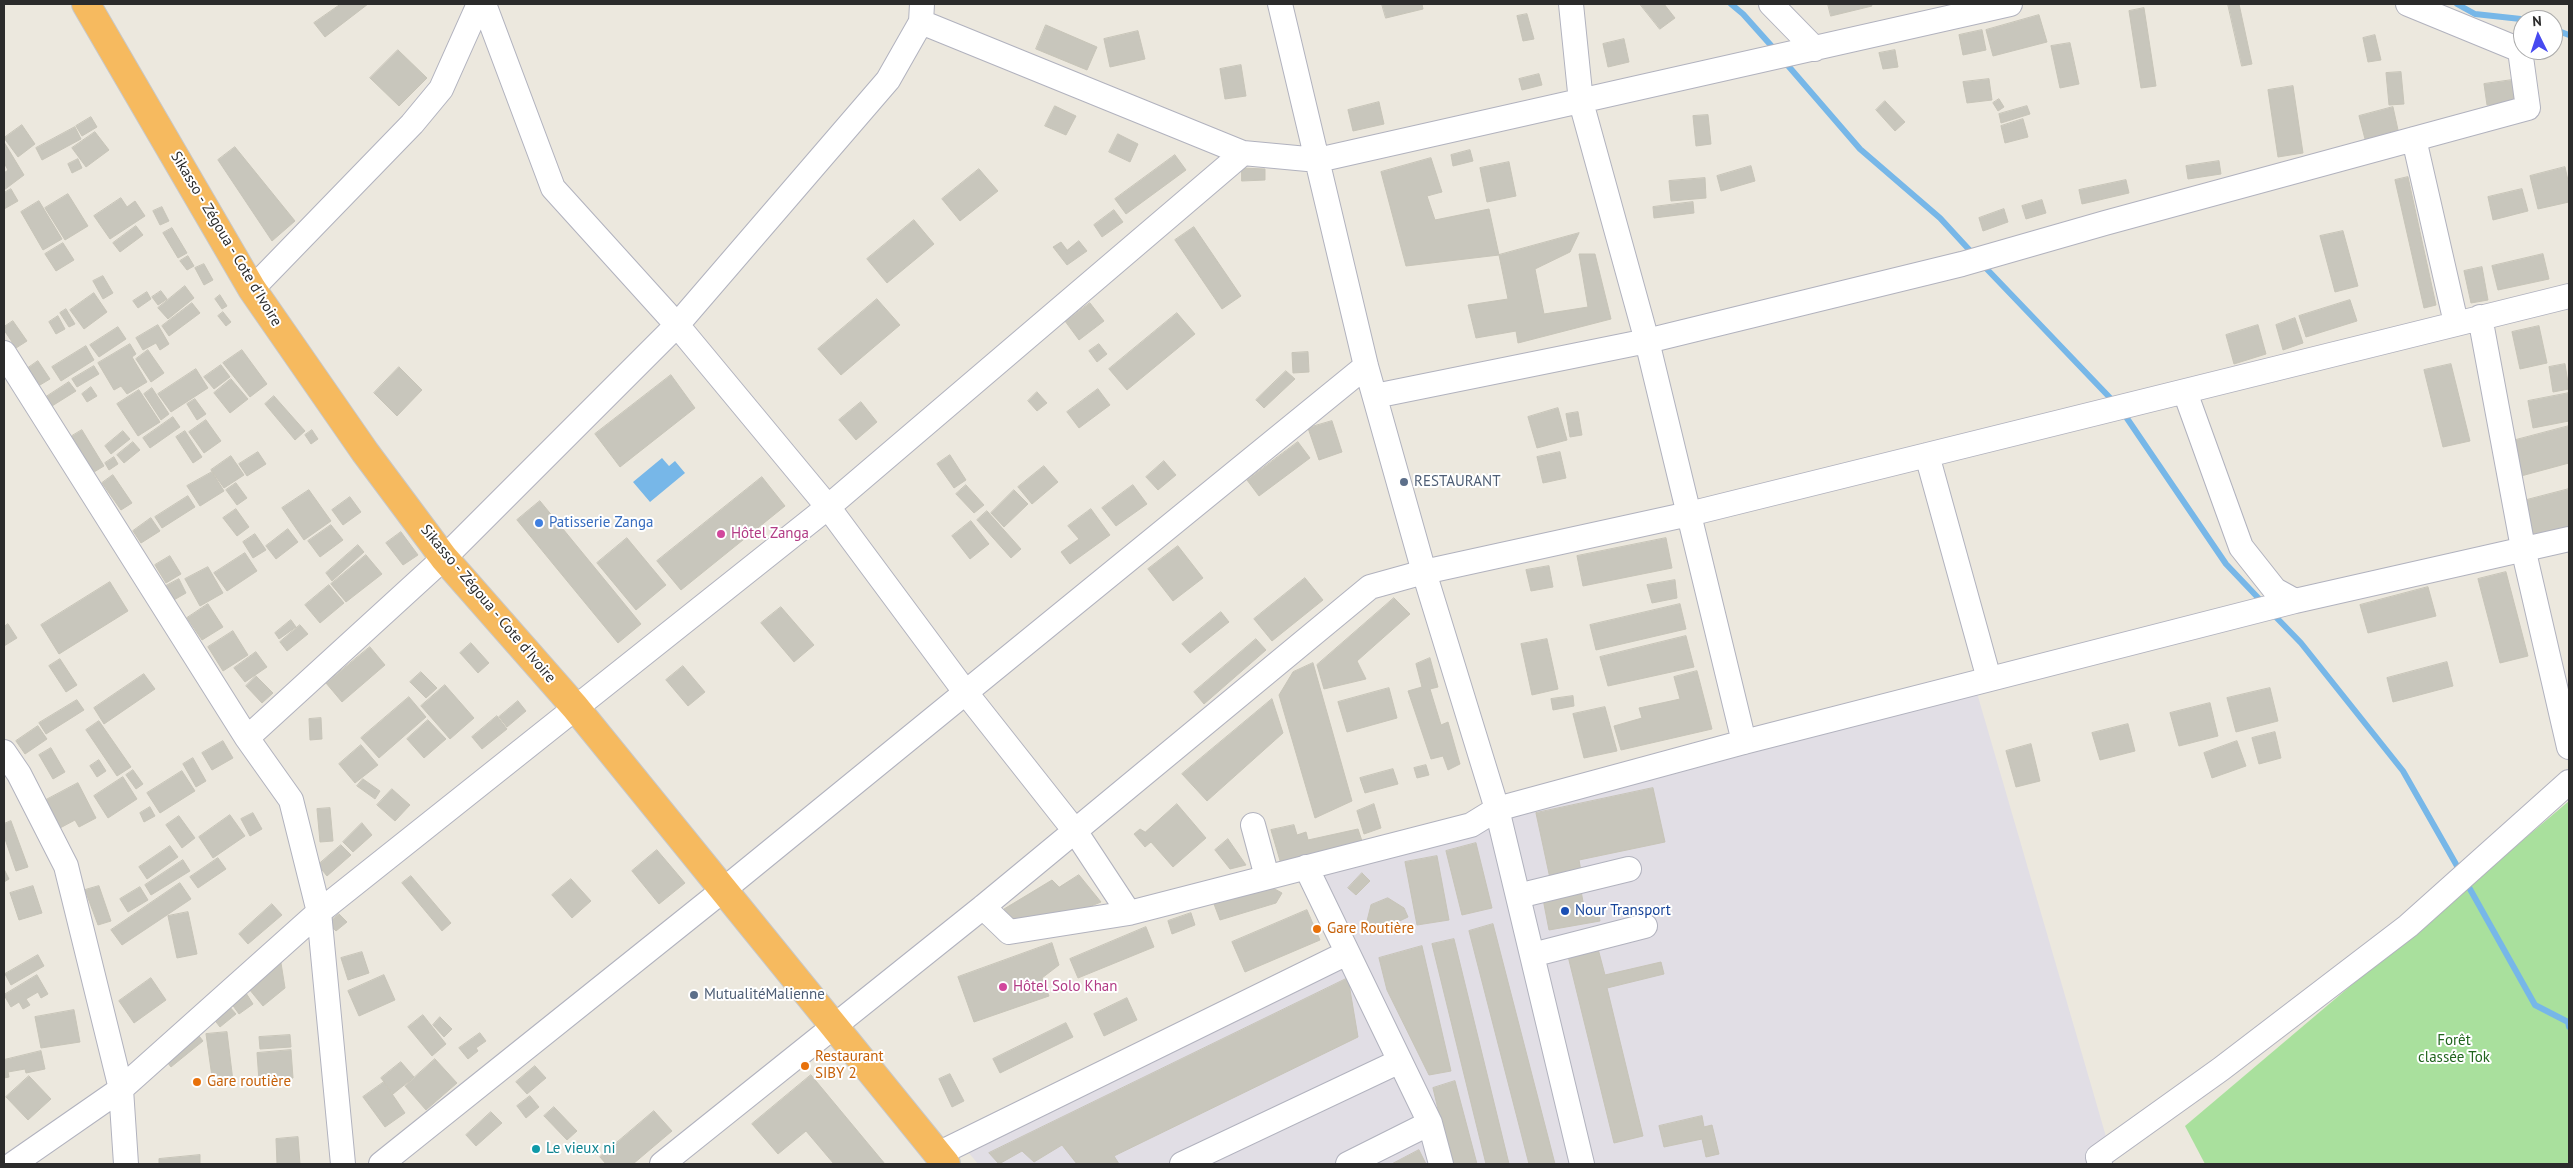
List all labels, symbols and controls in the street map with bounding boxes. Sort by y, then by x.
north arrow [2513,10,2563,60]
text: N [2532,12,2542,30]
street label: Sikasso - Zégoua - Cote d'Ivoire [167,148,285,330]
place label: RESTAURANT [1414,473,1501,491]
marker: RESTAURANT [1398,476,1410,488]
place label: Patisserie Zanga [549,514,653,532]
marker: Patisserie Zanga [533,517,545,529]
street label: Sikasso - Zégoua - Cote d'Ivoire [417,521,559,687]
place label: Hôtel Zanga [731,525,809,543]
marker: Hôtel Zanga [715,528,727,540]
place label: Nour Transport [1575,902,1671,920]
marker: Nour Transport [1559,905,1571,917]
place label: Gare Routière [1327,920,1414,938]
marker: Gare Routière [1311,923,1323,935]
place label: Hôtel Solo Khan [1013,978,1117,996]
marker: Hôtel Solo Khan [997,981,1009,993]
place label: MutualitéMalienne [704,986,825,1004]
marker: MutualitéMalienne [688,989,700,1001]
park label: Forêt classée Tok [2418,1032,2490,1067]
place label: Restaurant SIBY 2 [815,1048,884,1083]
marker: Restaurant SIBY 2 [799,1060,811,1072]
place label: Gare routière [207,1073,291,1091]
marker: Gare routière [191,1076,203,1088]
place label: Le vieux ni [546,1140,615,1158]
marker: Le vieux ni [530,1143,542,1155]

